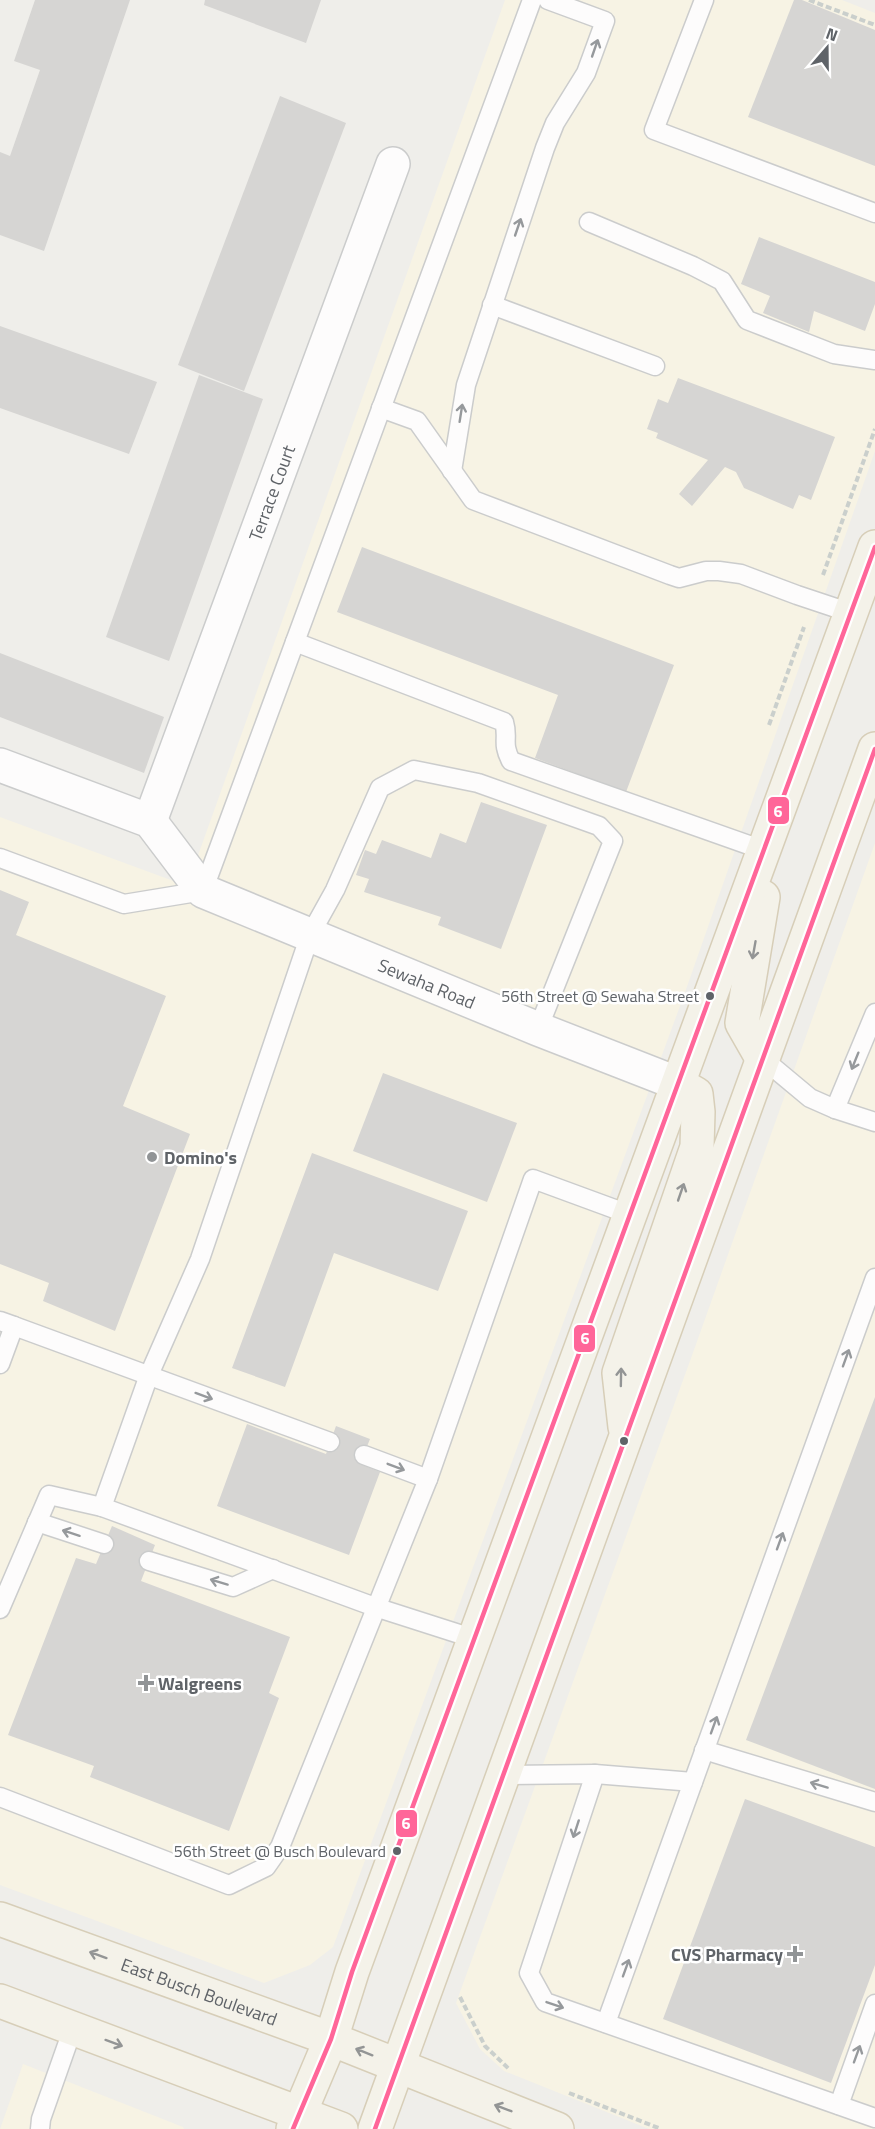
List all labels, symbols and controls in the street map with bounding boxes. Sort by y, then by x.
north arrow [797,18,857,78]
text: N [823,21,841,47]
one-way arrow [590,40,601,58]
one-way arrow [514,218,525,237]
one-way arrow [456,404,467,423]
street label: Terrace Court [241,440,302,545]
line badge: 6 [767,796,790,825]
text: 6 [774,799,783,823]
one-way arrow [748,940,759,960]
street label: Sewaha Road [374,951,480,1015]
place label: 56th Street @ Sewaha Street [501,984,699,1008]
marker: 56th Street @ Sewaha Street [704,990,716,1002]
one-way arrow [849,1051,860,1070]
place label: Domino's [164,1144,237,1171]
marker: Domino's [145,1150,159,1164]
one-way arrow [676,1183,687,1202]
line badge: 6 [573,1324,596,1353]
text: 6 [581,1326,590,1350]
one-way arrow [841,1349,852,1368]
one-way arrow [615,1368,626,1387]
one-way arrow [194,1391,213,1402]
unlabelled marker [618,1435,630,1447]
one-way arrow [386,1462,405,1473]
one-way arrow [62,1527,81,1538]
one-way arrow [775,1533,786,1551]
one-way arrow [210,1576,229,1587]
place label: Walgreens [158,1670,242,1697]
marker: Walgreens [139,1676,153,1690]
one-way arrow [709,1716,720,1735]
one-way arrow [810,1779,829,1790]
line badge: 6 [395,1809,418,1838]
text: 6 [402,1811,411,1835]
one-way arrow [570,1819,581,1838]
place label: 56th Street @ Busch Boulevard [174,1839,386,1863]
marker: 56th Street @ Busch Boulevard [391,1845,403,1857]
place label: CVS Pharmacy [671,1941,783,1968]
marker: CVS Pharmacy [788,1947,802,1961]
one-way arrow [89,1948,108,1959]
street label: East Busch Boulevard [117,1951,281,2032]
one-way arrow [622,1959,633,1978]
one-way arrow [545,2000,564,2011]
one-way arrow [104,2039,123,2050]
one-way arrow [355,2046,373,2057]
one-way arrow [853,2046,864,2064]
one-way arrow [494,2101,513,2112]

